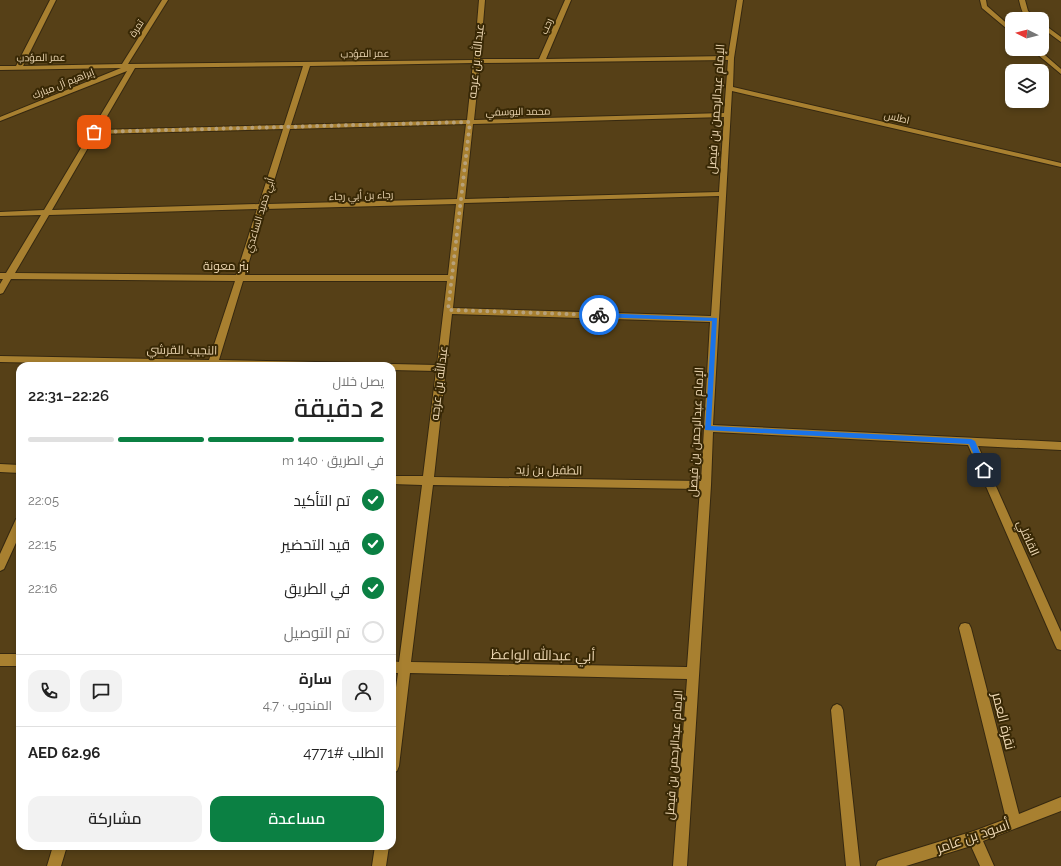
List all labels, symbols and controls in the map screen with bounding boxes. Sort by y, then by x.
north arrow [1005,12,1049,56]
map controls [1005,12,1049,108]
street label: تمرة [127,17,146,39]
street label: رحب [538,17,555,36]
street label: عبدالله بن عرجه [464,23,487,99]
street label: الإمام عبدالرحمن بن فيصل [704,44,729,175]
street label: عمر المؤدب [340,48,390,59]
street label: عمر المؤدب [16,52,66,63]
button: layers [1005,64,1049,108]
street label: إبراهيم آل مبارك [31,66,97,103]
street label: محمد اليوسفي [486,105,551,120]
street label: اطلس [883,109,911,127]
pin [77,115,111,149]
icon: bag [83,121,105,143]
street label: أبي حميد الساعدي [242,176,278,254]
street label: رجاء بن أبي رجاء [328,188,394,204]
street label: بئر معونة [203,259,249,273]
courier [579,295,619,335]
icon: bike [588,304,610,326]
street label: النجيب القرشي [146,342,218,361]
street label: عبدالله بن عرجه [426,345,451,421]
street label: الإمام عبدالرحمن بن فيصل [686,367,707,497]
text: يصل خلال [332,374,384,389]
text: 22:26–22:31 [28,387,109,405]
text: 2 دقيقة [294,393,384,423]
text: في الطريق · 140 m [282,453,384,468]
pin [967,453,1001,487]
icon: home [973,459,995,481]
street label: الطفيل بن زيد [516,462,582,478]
icon: check [362,489,384,511]
text: تم التأكيد [293,492,350,510]
text: 22:05 [28,493,59,508]
street label: القافلي [1011,518,1042,559]
icon: check [362,533,384,555]
text: قيد التحضير [281,536,350,554]
text: 22:15 [28,537,57,552]
icon: check [362,577,384,599]
text: في الطريق [284,580,350,598]
text: 22:16 [28,581,57,596]
text: تم التوصيل [284,624,350,642]
street label: أبي عبدالله الواعظ [491,645,596,668]
button: phone [28,670,70,712]
button: chat [80,670,122,712]
text: سارة [299,670,332,688]
button: person [342,670,384,712]
street label: الإمام عبدالرحمن بن فيصل [662,690,687,821]
street label: نقرة العمر [989,690,1019,751]
text: المندوب · 4.7 [263,698,332,713]
text: AED 62.96 [28,744,100,762]
text: الطلب #4771 [303,744,384,762]
button: مشاركة [28,796,202,842]
button: مساعدة [210,796,384,842]
street label: أسود بن عامر [933,815,1012,856]

